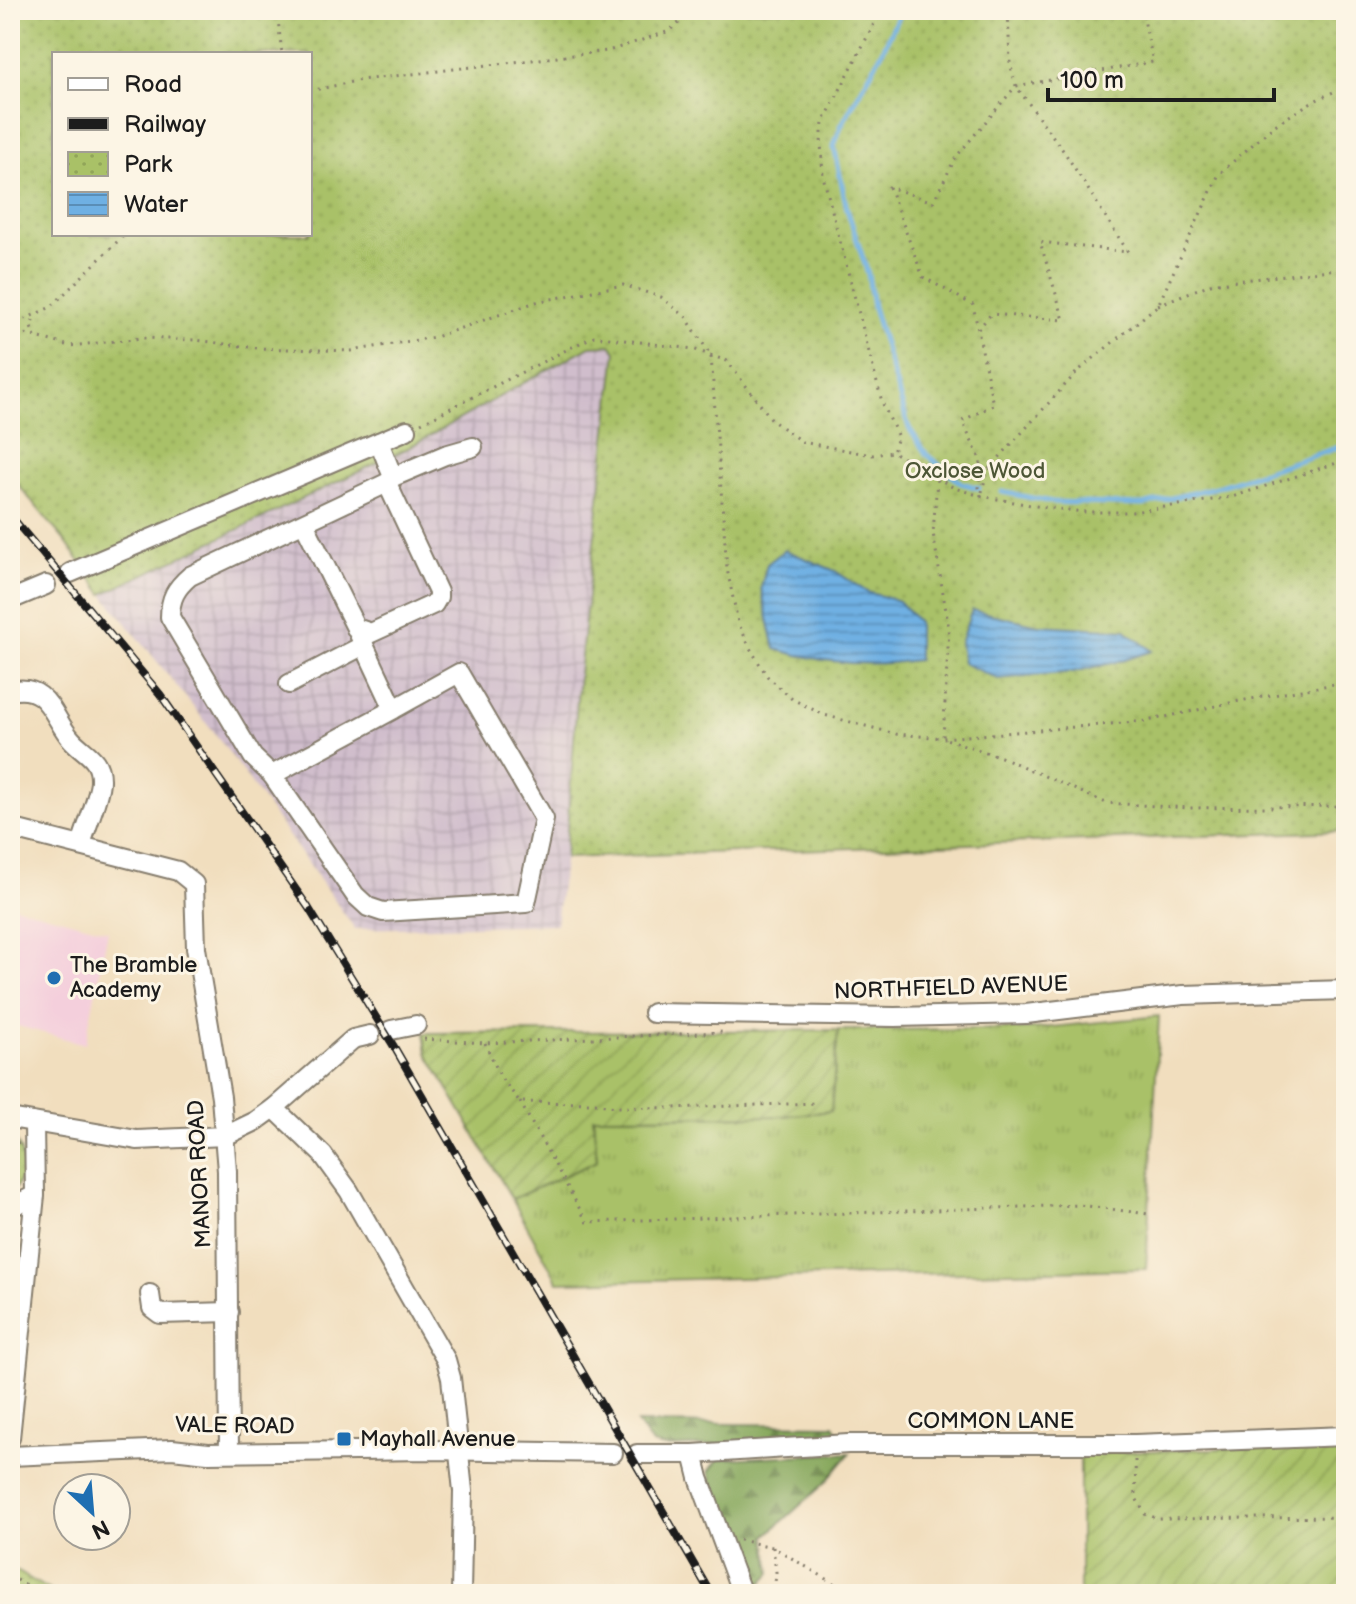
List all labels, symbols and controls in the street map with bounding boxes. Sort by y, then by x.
legend [52,52,312,236]
scale bar [1048,52,1274,102]
text: 100 m [1060,66,1124,95]
text: Road [124,70,182,99]
text: Railway [124,110,206,139]
text: Park [124,150,172,179]
text: Water [124,190,188,219]
park label: Oxclose Wood [905,458,1045,485]
place label: The Bramble Academy [70,952,197,1004]
marker: The Bramble Academy [45,969,63,987]
street label: NORTHFIELD AVENUE [834,970,1068,1006]
street label: MANOR ROAD [183,1099,217,1249]
street label: COMMON LANE [908,1408,1074,1435]
street label: VALE ROAD [175,1411,295,1441]
place label: Mayhall Avenue [360,1426,516,1453]
marker: Mayhall Avenue [335,1430,353,1448]
north arrow [52,1472,132,1552]
text: N [87,1513,113,1544]

